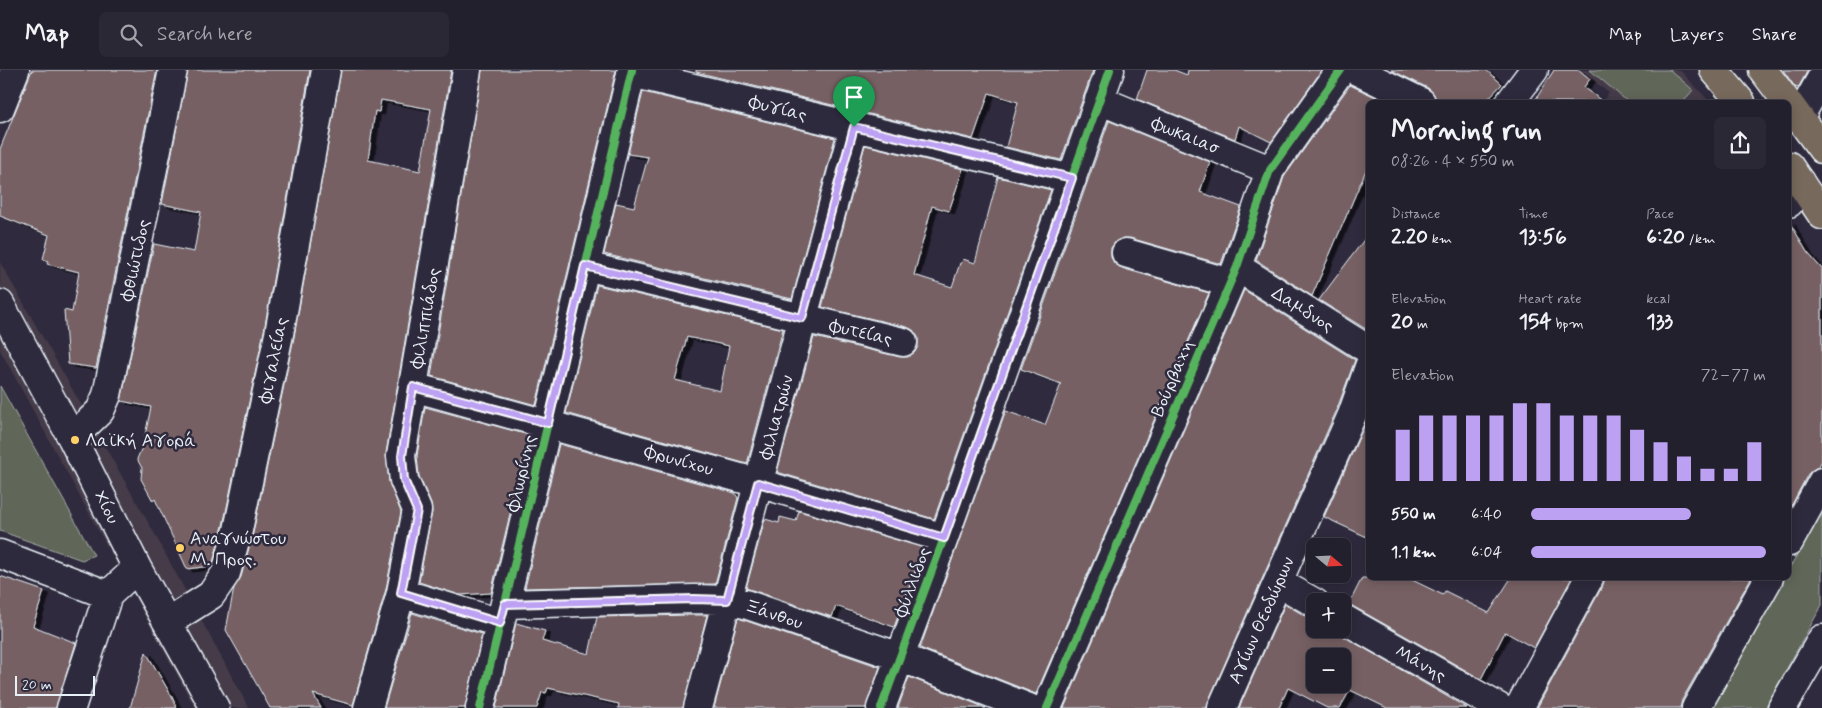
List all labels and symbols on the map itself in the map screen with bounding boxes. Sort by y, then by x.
pin [833,76,875,127]
street label: Φυγίας [745,90,809,128]
street label: Φωκαιασ [1147,111,1224,161]
street label: Φθιώτιδος [115,217,156,304]
street label: Φιλιππιάδος [405,266,447,371]
street label: Δαμδνος [1267,281,1338,338]
street label: Φυτείας [826,314,895,352]
street label: Φιγαλείας [254,315,294,406]
street label: Βούρβαχη [1146,336,1200,421]
street label: Φιλιατρών [754,372,800,463]
place label: Λαϊκή Αγορά [85,429,196,453]
street label: Φλωρίνης [501,432,542,515]
marker: Λαϊκή Αγορά [69,434,81,446]
street label: Φρυνίχου [641,439,716,482]
street label: Χίου [88,487,125,528]
place label: Αναγνώστου Μ. Προς. [190,527,286,572]
north arrow [1306,538,1351,582]
marker: Αναγνώστου Μ. Προς. [174,542,186,554]
street label: Φύλλιδος [889,544,937,622]
street label: Αγίων Θεοδώρων [1223,553,1301,688]
street label: Ξάνθου [742,594,806,636]
street label: Μάνης [1391,640,1451,688]
scale bar [15,673,95,696]

